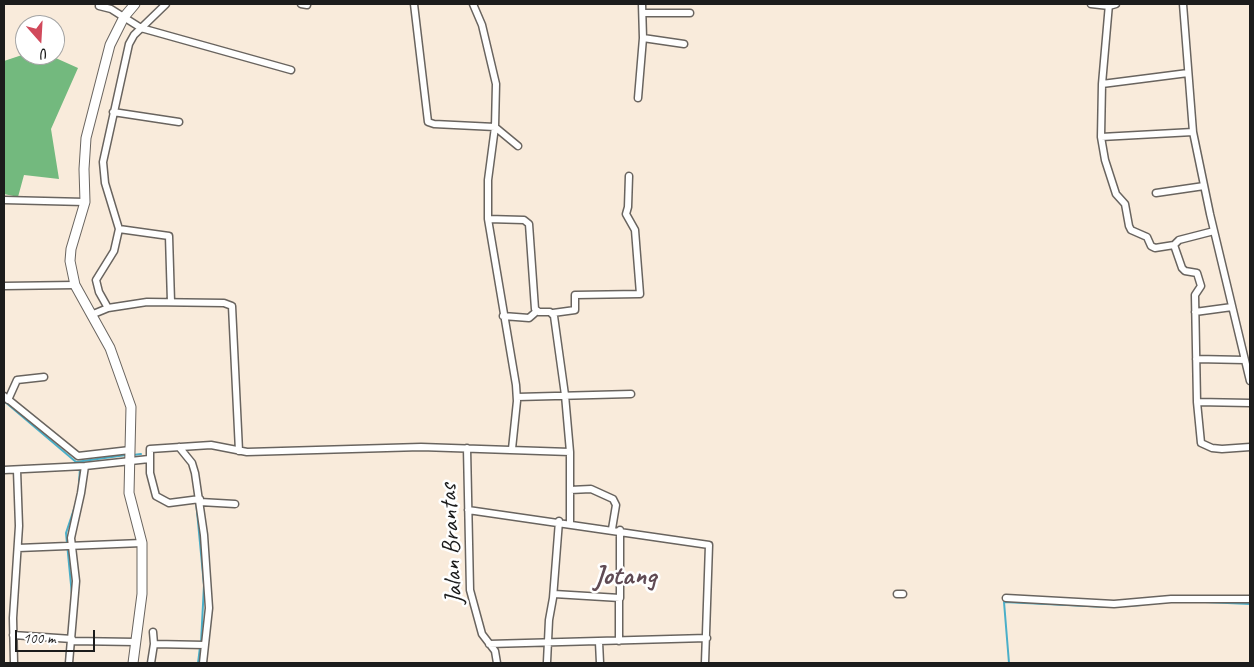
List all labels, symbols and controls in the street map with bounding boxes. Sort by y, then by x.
north arrow [15,15,65,65]
text: U [39,45,51,63]
street label: Jalan Brantas [434,483,470,605]
district label: Jotang [594,560,656,594]
scale bar [18,620,98,652]
text: 100 m [23,629,55,648]

